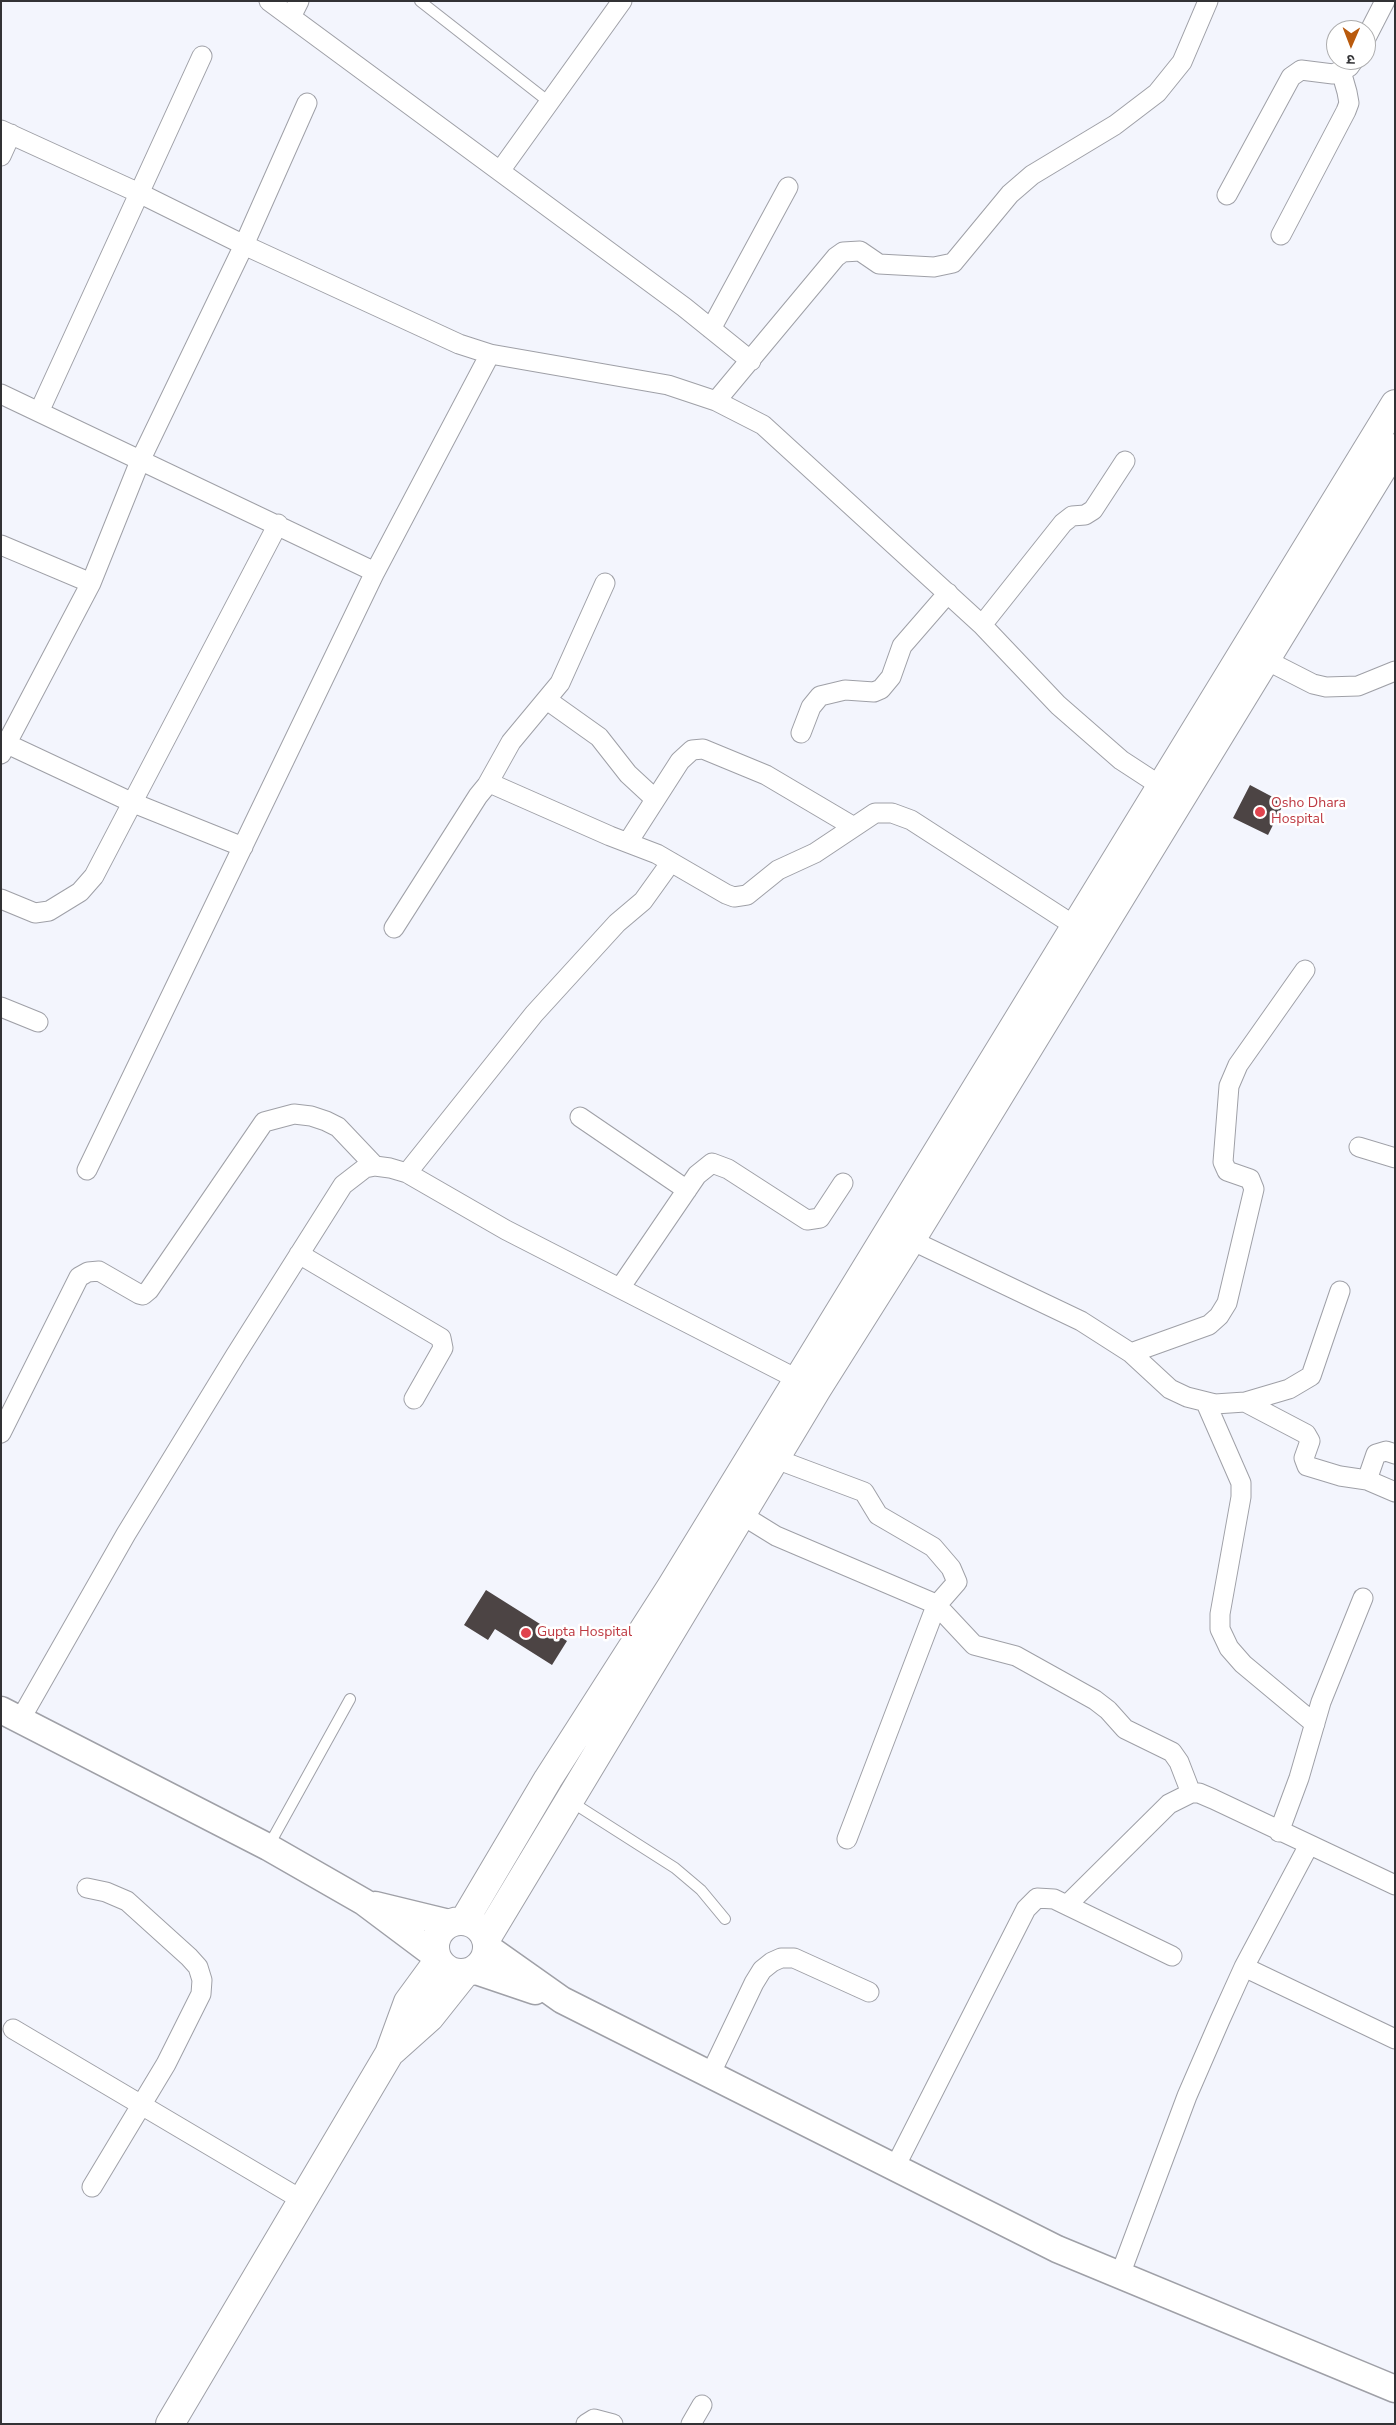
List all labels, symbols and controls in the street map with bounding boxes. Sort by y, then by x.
north arrow [1326,20,1376,70]
text: उ [1346,50,1355,69]
place label: Osho Dhara Hospital [1271,796,1346,829]
marker: Osho Dhara Hospital [1253,805,1267,819]
place label: Gupta Hospital [537,1625,632,1641]
marker: Gupta Hospital [519,1626,533,1640]

